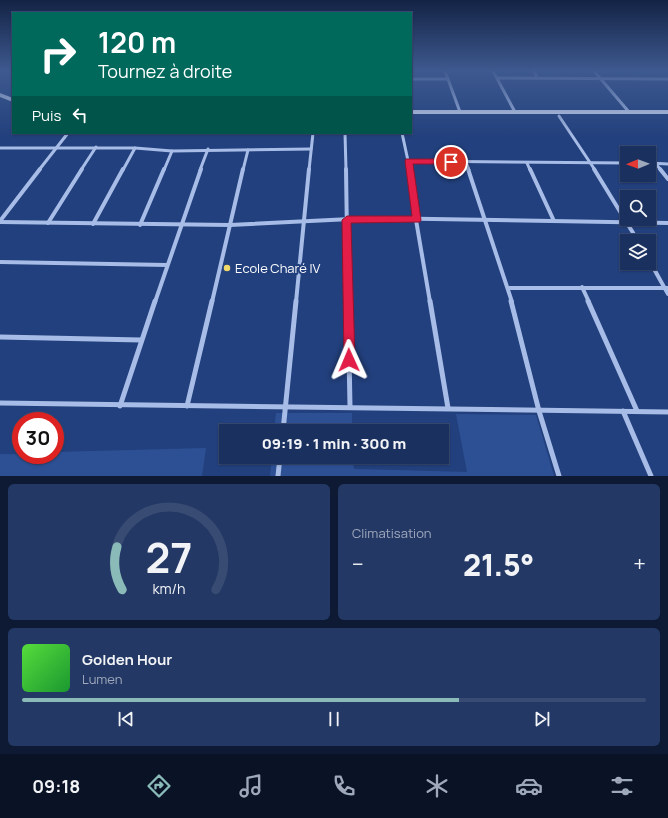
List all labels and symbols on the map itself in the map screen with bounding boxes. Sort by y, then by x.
pin [434,145,468,179]
north arrow [620,146,656,182]
place label: Ecole Charé IV [235,259,320,277]
marker: Ecole Charé IV [222,263,232,273]
position arrow [328,339,370,381]
speed limit sign: 30 [12,412,64,464]

